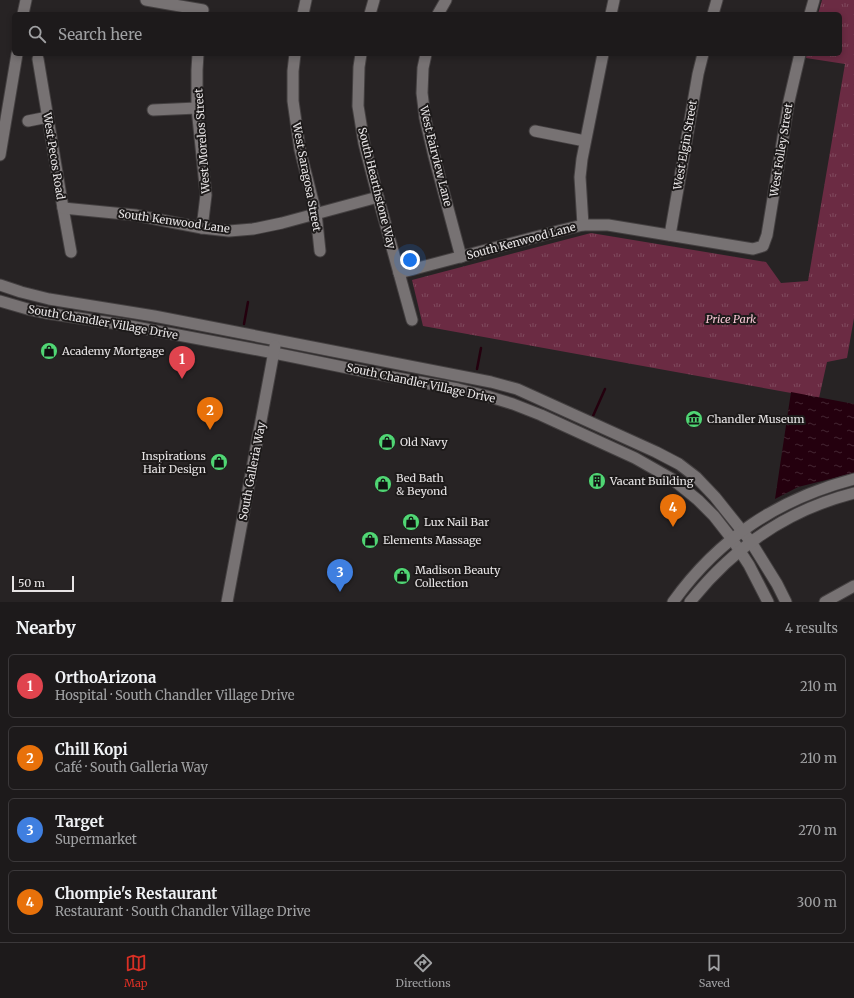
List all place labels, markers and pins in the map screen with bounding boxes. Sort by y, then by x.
shop icon: Academy Mortgage [39,341,59,361]
place label: Academy Mortgage [61,344,165,358]
pin: 1 [169,346,195,379]
pin: 2 [197,397,223,430]
museum icon: Chandler Museum [684,409,704,429]
place label: Chandler Museum [707,412,805,426]
shop icon: Old Navy [377,432,397,452]
place label: Old Navy [400,435,448,449]
place label: Inspirations Hair Design [142,449,207,476]
shop icon: Inspirations Hair Design [209,452,229,472]
place label: Bed Bath & Beyond [396,471,447,498]
building icon: Vacant Building [587,471,607,491]
shop icon: Bed Bath & Beyond [373,474,393,494]
place label: Vacant Building [609,474,694,488]
pin: 4 [660,494,686,527]
shop icon: Lux Nail Bar [401,512,421,532]
place label: Lux Nail Bar [424,515,489,529]
shop icon: Elements Massage [360,530,380,550]
place label: Elements Massage [383,533,482,547]
pin: 3 [327,559,353,592]
place label: Madison Beauty Collection [415,563,501,590]
shop icon: Madison Beauty Collection [392,566,412,586]

